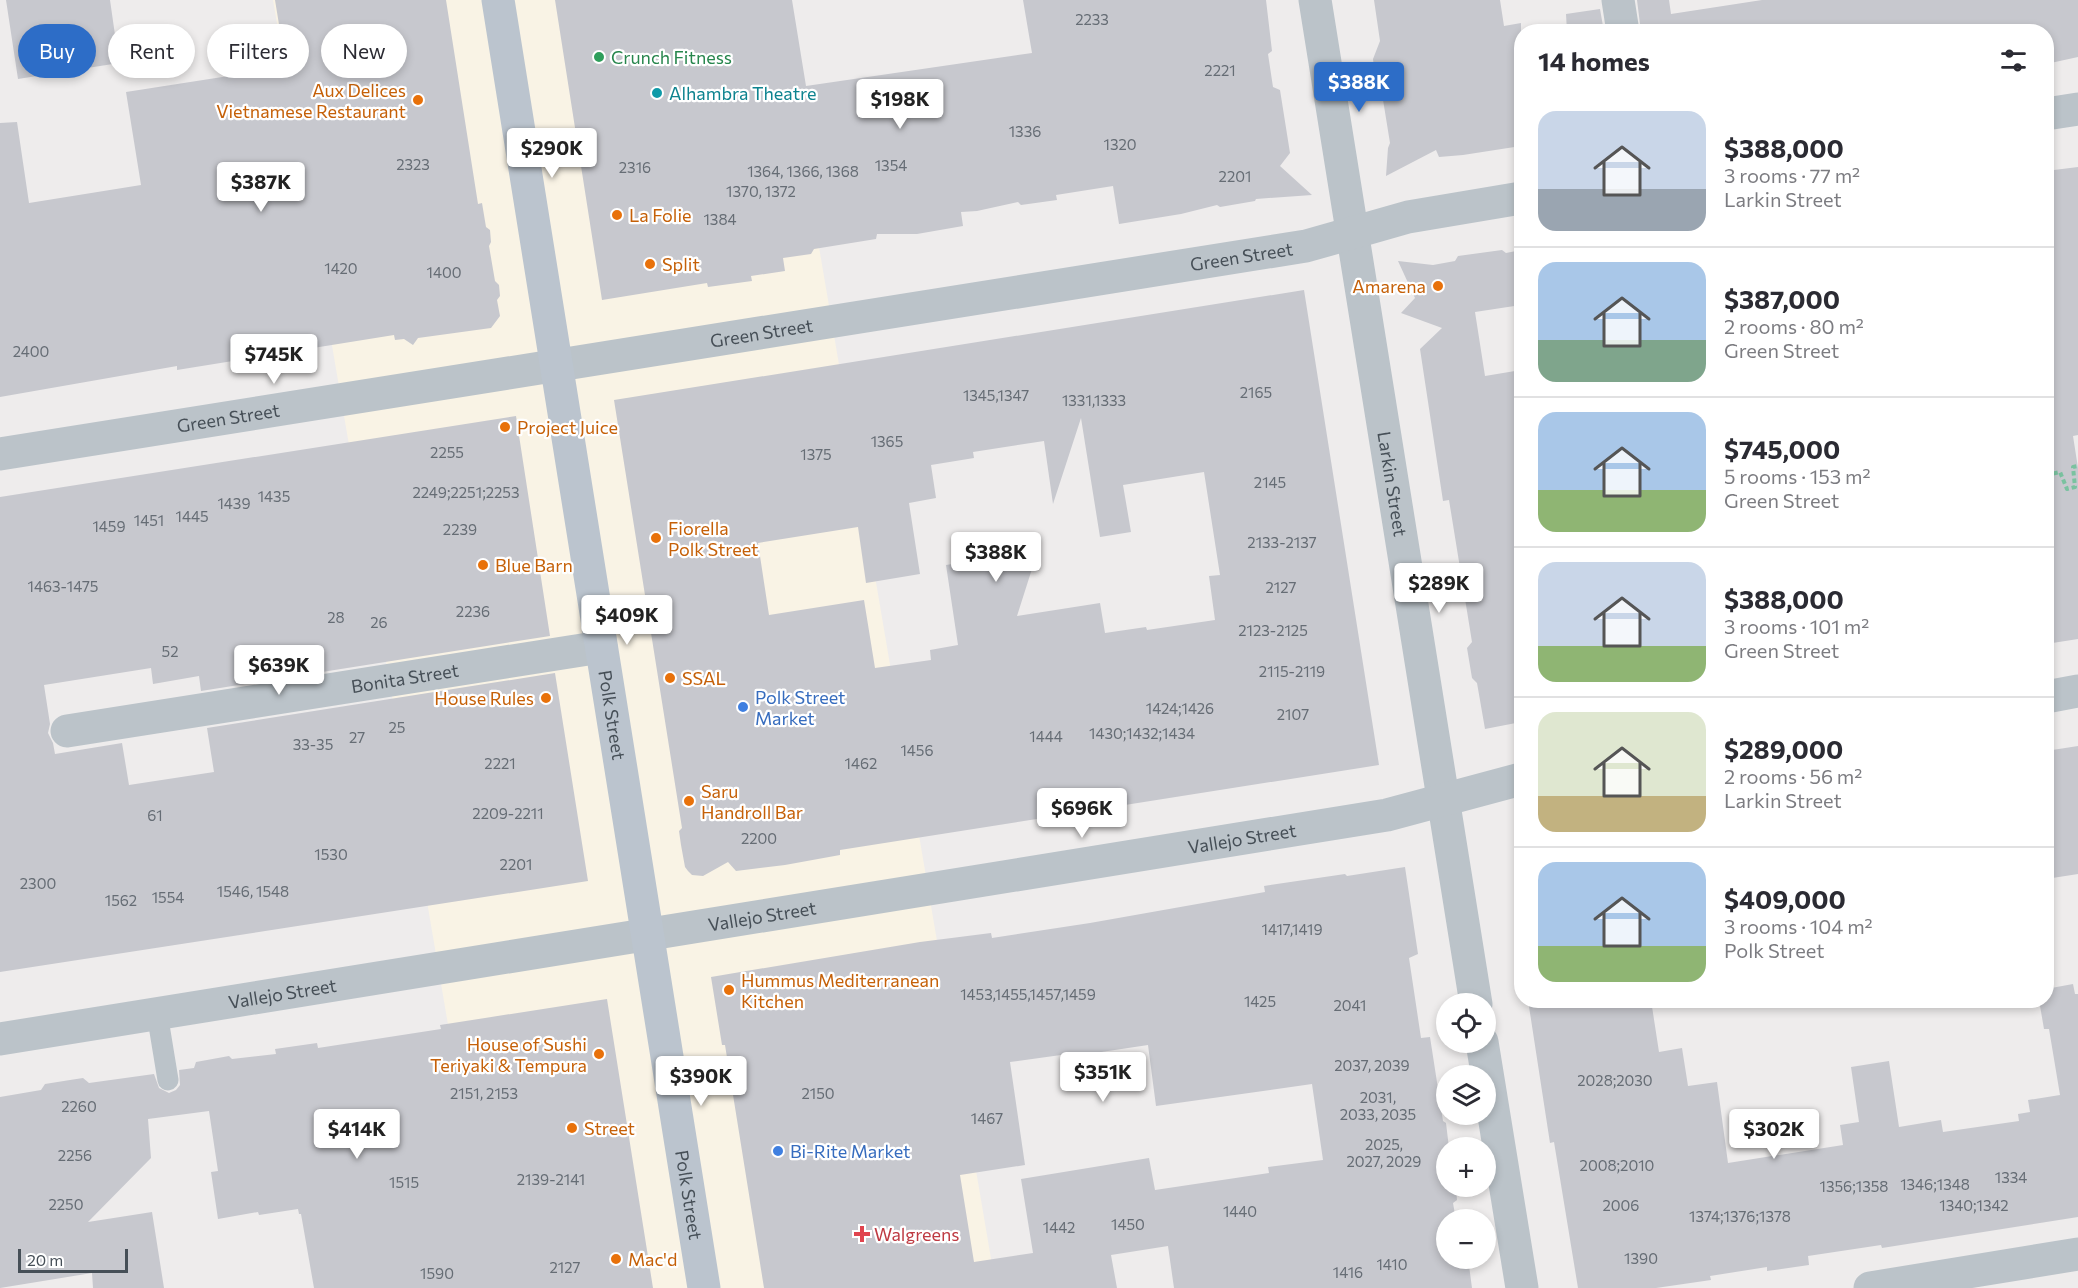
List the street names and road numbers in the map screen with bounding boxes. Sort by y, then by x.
street label: Green Street [1188,237,1294,275]
street label: Green Street [708,314,814,352]
street label: Green Street [175,399,281,437]
street label: Larkin Street [1373,430,1412,538]
street label: Bonita Street [350,659,460,697]
street label: Polk Street [594,669,630,761]
street label: Vallejo Street [1186,819,1298,858]
street label: Vallejo Street [706,896,818,935]
street label: Vallejo Street [227,974,338,1013]
street label: Polk Street [671,1148,707,1241]

